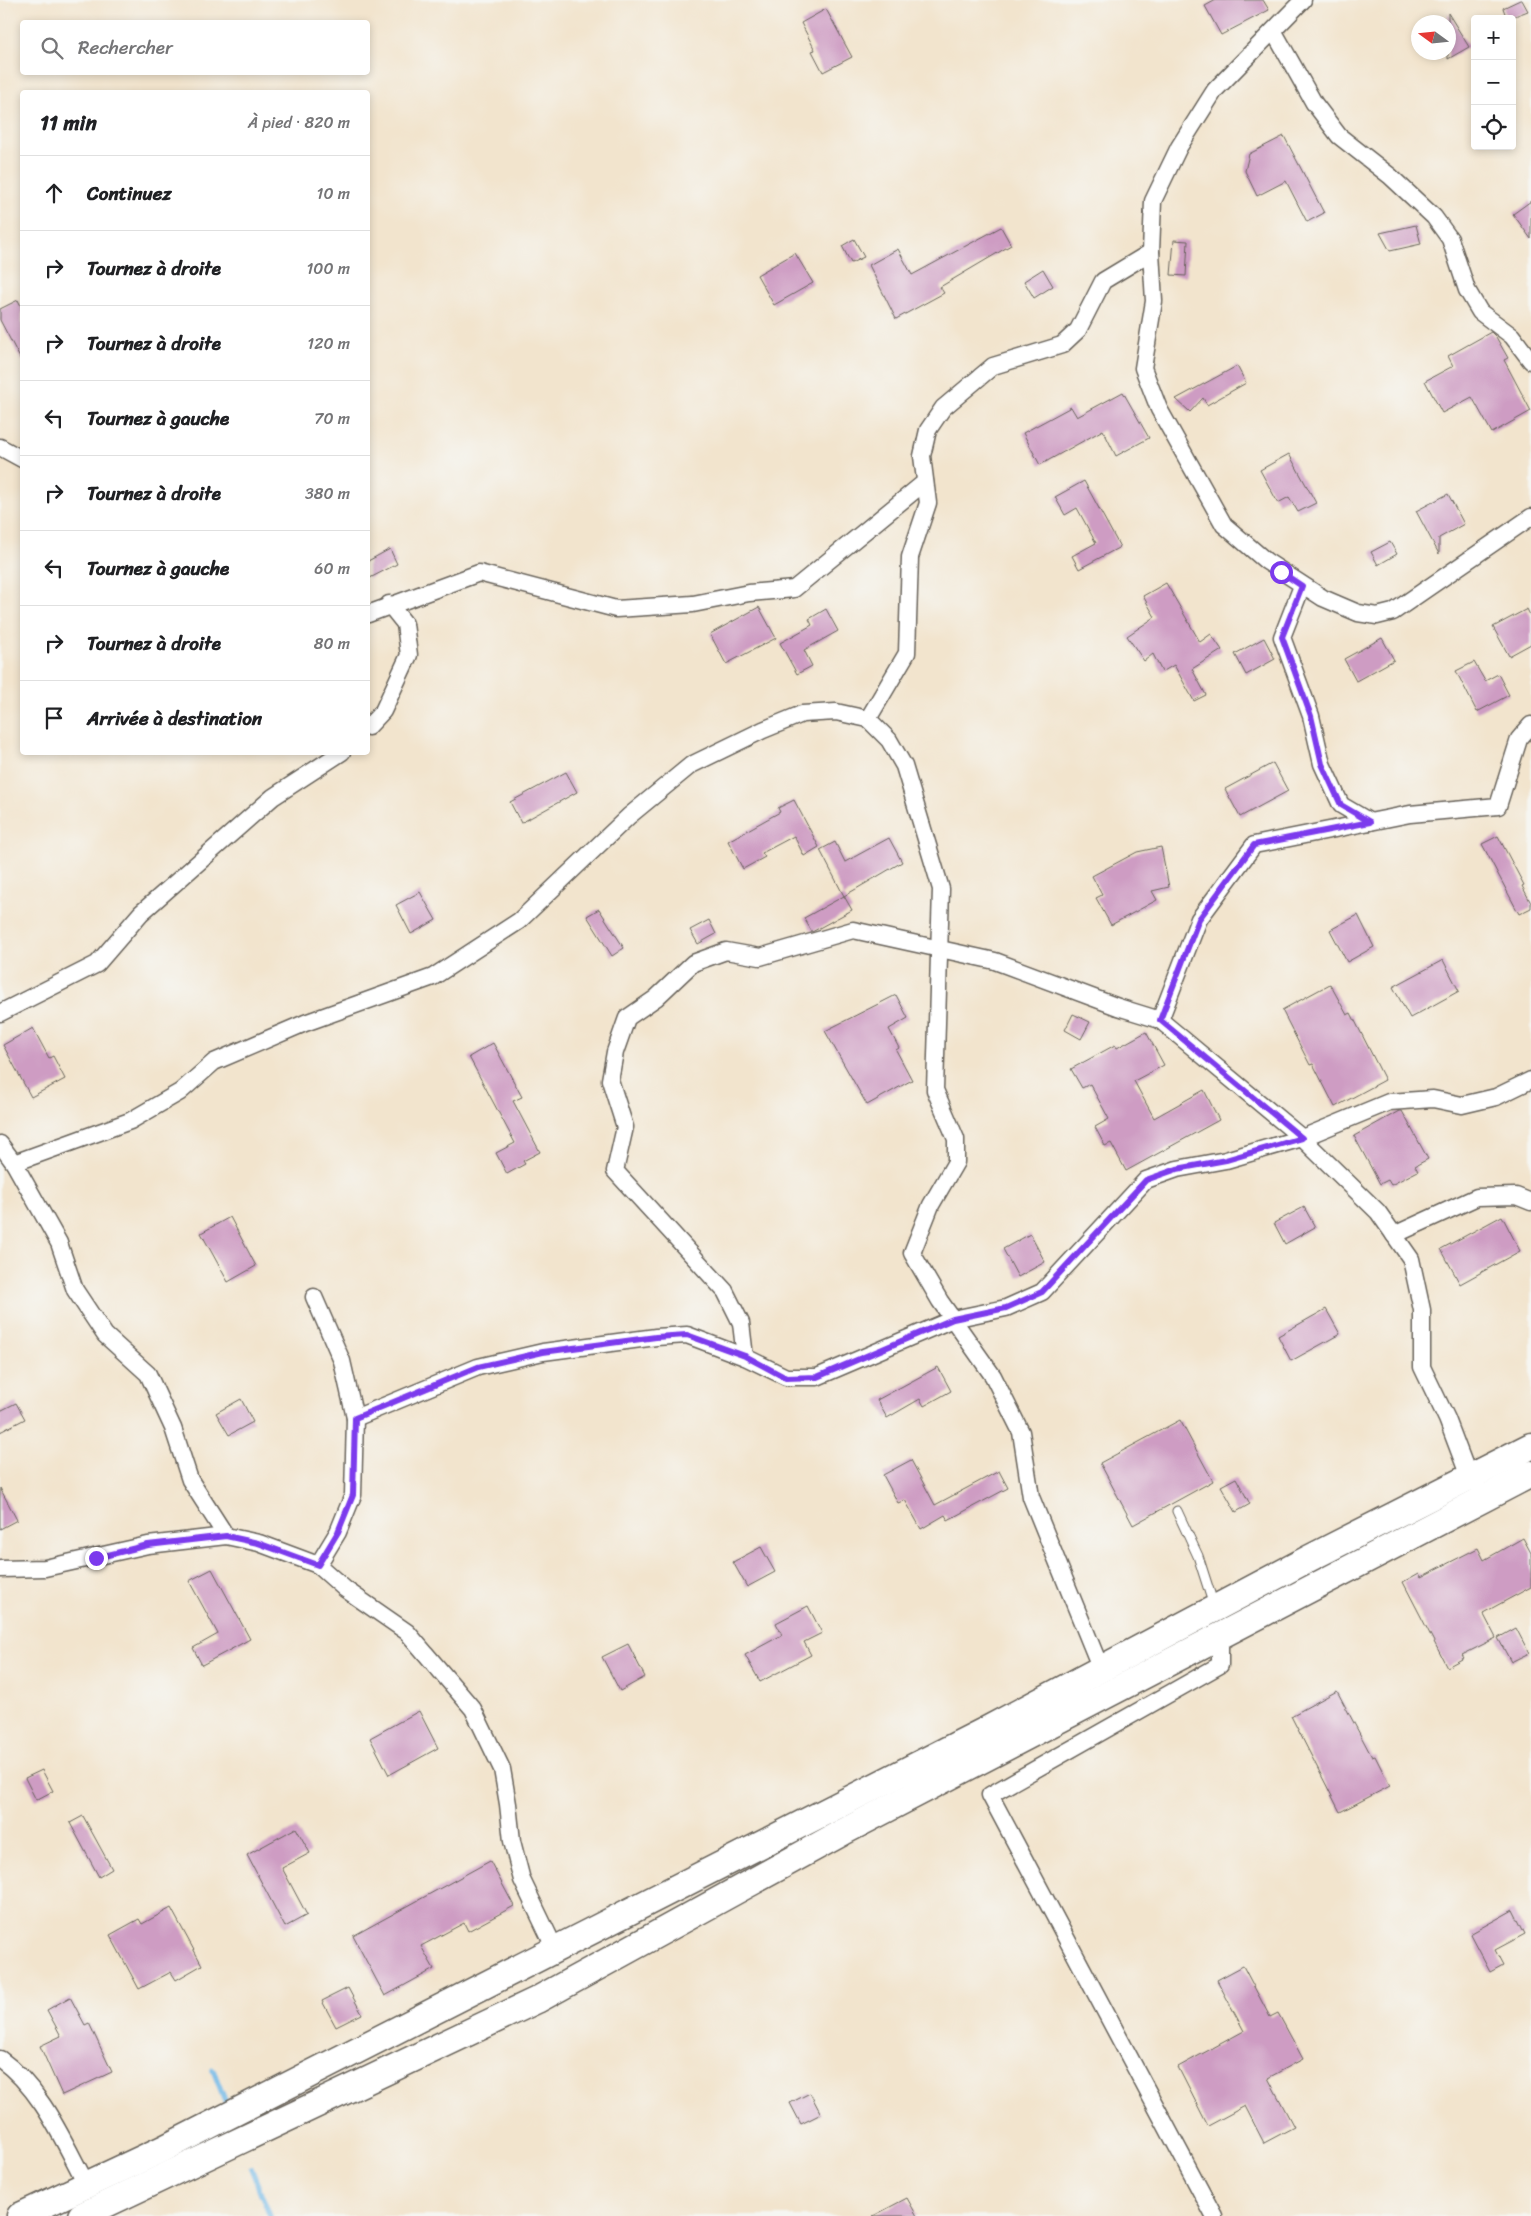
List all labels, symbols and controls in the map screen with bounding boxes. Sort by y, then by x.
north arrow [1411,15,1456,60]
map controls [1471,15,1516,150]
button: + [1471,15,1516,60]
search box [20,20,370,75]
text: Rechercher [78,31,173,64]
icon: search [38,34,66,62]
button: − [1471,60,1516,105]
text: 11 min [40,104,97,142]
button: locate [1471,105,1516,150]
text: À pied · 820 m [248,108,350,137]
text: Continuez [87,177,172,210]
icon: ahead [40,179,68,207]
text: 10 m [317,179,350,208]
text: Tournez à droite [87,252,221,285]
icon: right [40,254,68,282]
text: 100 m [306,254,350,283]
text: Tournez à droite [87,327,221,360]
icon: right [40,329,68,357]
text: 120 m [307,329,350,358]
text: Tournez à gauche [87,402,229,435]
icon: left [40,404,68,432]
text: 70 m [314,404,350,433]
text: Tournez à droite [87,477,221,510]
icon: right [40,479,68,507]
text: 380 m [305,479,350,508]
text: Tournez à gauche [87,552,229,585]
icon: left [40,554,68,582]
text: 60 m [314,554,350,583]
route start [1270,561,1293,584]
text: Tournez à droite [87,627,221,660]
icon: right [40,629,68,657]
text: 80 m [314,629,350,658]
text: Arrivée à destination [87,702,262,735]
icon: arrive [40,704,68,732]
route end [85,1547,108,1570]

